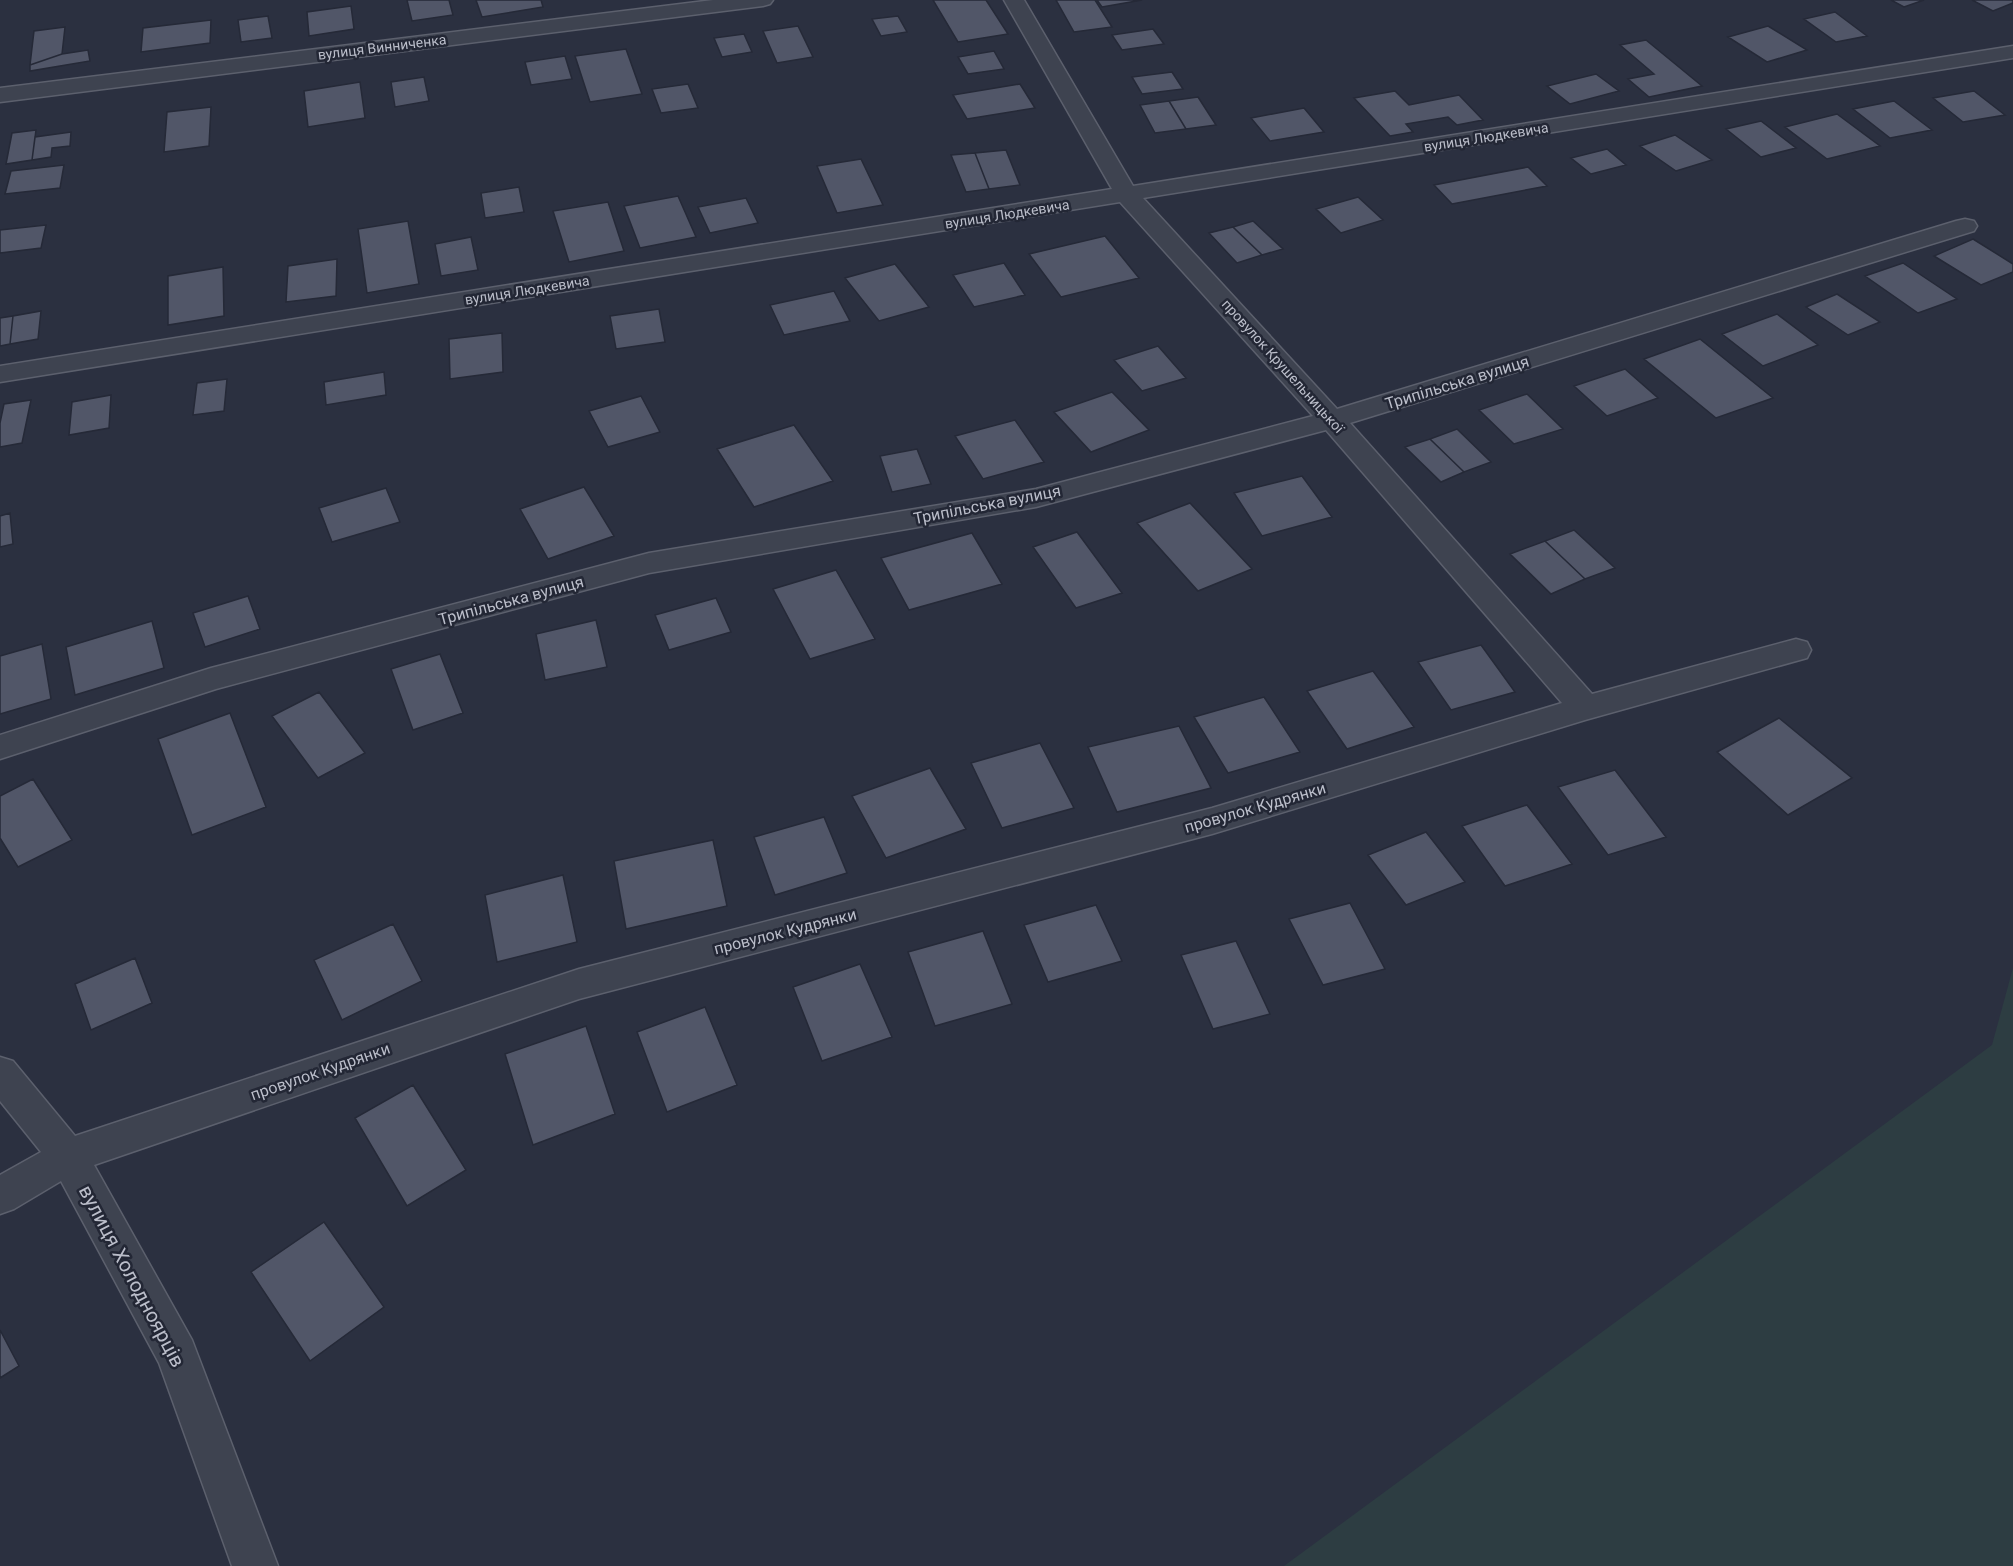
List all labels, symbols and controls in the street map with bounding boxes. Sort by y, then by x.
street label: вулиця Винниченка [317,31,447,63]
street label: вулиця Людкевича [1423,119,1549,155]
street label: вулиця Людкевича [944,196,1070,232]
street label: вулиця Людкевича [464,272,590,308]
street label: провулок Крушельницької [1219,296,1347,436]
street label: Трипільська вулиця [1383,352,1531,413]
street label: Трипільська вулиця [912,481,1062,528]
street label: Трипільська вулиця [436,572,586,629]
street label: провулок Кудрянки [1182,778,1328,837]
street label: провулок Кудрянки [712,905,858,958]
street label: провулок Кудрянки [248,1039,392,1104]
street label: вулиця Холодноярців [74,1181,190,1371]

